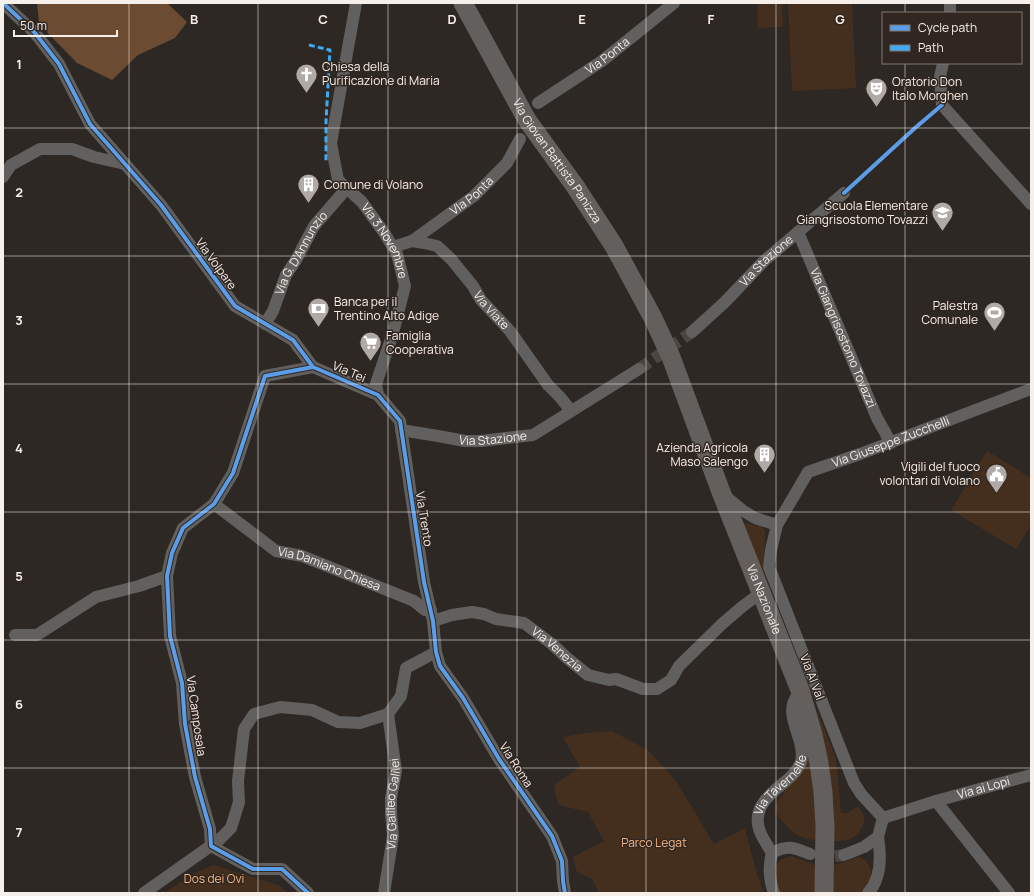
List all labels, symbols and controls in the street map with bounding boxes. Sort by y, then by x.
text: B [190,10,198,28]
text: C [318,10,328,28]
text: D [447,10,457,28]
text: E [578,10,586,28]
text: F [708,10,715,28]
text: G [835,10,845,28]
scale bar [14,12,117,38]
legend [882,12,1022,64]
text: 50 m [20,17,47,34]
text: Cycle path [918,19,977,36]
street label: Via Ponta [582,33,633,78]
text: Path [918,39,944,56]
text: 1 [16,55,22,73]
place label: Chiesa della Purificazione di Maria [322,58,440,89]
church icon: Chiesa della Purificazione di Maria [293,61,319,94]
place label: Oratorio Don Italo Morghen [892,73,968,104]
theatre icon: Oratorio Don Italo Morghen [863,76,889,109]
street label: Via Giovan Battista Panizza [509,95,606,226]
building icon: Comune di Volano [295,172,321,205]
street label: VIa Ponta [446,172,497,219]
place label: Comune di Volano [324,176,423,193]
text: 2 [15,183,23,201]
place label: Scuola Elementare Giangrisostomo Tovazzi [797,197,928,228]
street label: Via 3 Novembre [358,200,412,280]
school or university icon: Scuola Elementare Giangrisostomo Tovazzi [930,200,956,233]
street label: Via G. D'Annunzio [271,207,331,297]
street label: Via Stazione [735,231,797,290]
street label: Via Volpare [192,234,241,293]
street label: Via Giangrisostomo Tovazzi [806,265,881,410]
street label: Via Viate [470,288,514,333]
place label: Banca per il Trentino Alto Adige [334,293,439,324]
bank icon: Banca per il Trentino Alto Adige [306,296,332,329]
place label: Palestra Comunale [921,297,978,328]
sports icon: Palestra Comunale [981,300,1007,333]
text: 3 [15,311,23,329]
place label: Famiglia Cooperativa [386,327,454,358]
supermarket icon: Famiglia Cooperativa [358,330,384,363]
street label: Via Tei [330,357,369,386]
street label: Via Giuseppe Zucchelli [830,412,952,471]
street label: Via Stazione [458,427,528,449]
text: 4 [15,439,23,457]
place label: Azienda Agricola Maso Salengo [656,439,748,470]
building icon: Azienda Agricola Maso Salengo [751,442,777,475]
place label: Vigili del fuoco volontari di Volano [879,458,980,489]
public building icon: Vigili del fuoco volontari di Volano [983,461,1009,494]
street label: Via Trento [412,490,437,548]
street label: Via Damiano Chiesa [276,543,383,595]
street label: Via Nazionale [743,562,786,637]
text: 5 [15,567,23,585]
street label: Via Venezia [528,623,587,676]
street label: Via Al Val [796,651,829,702]
street label: Via Camposala [182,675,211,757]
text: 6 [15,695,23,713]
street label: Via Roma [496,739,537,790]
street label: Via Tavernelle [750,754,810,817]
street label: Via Galileo Galilei [382,757,404,851]
street label: Via ai Lopi [955,772,1012,803]
text: 7 [16,823,23,841]
park label: Parco Legat [621,834,687,851]
park label: Dos dei Ovi [184,870,244,887]

